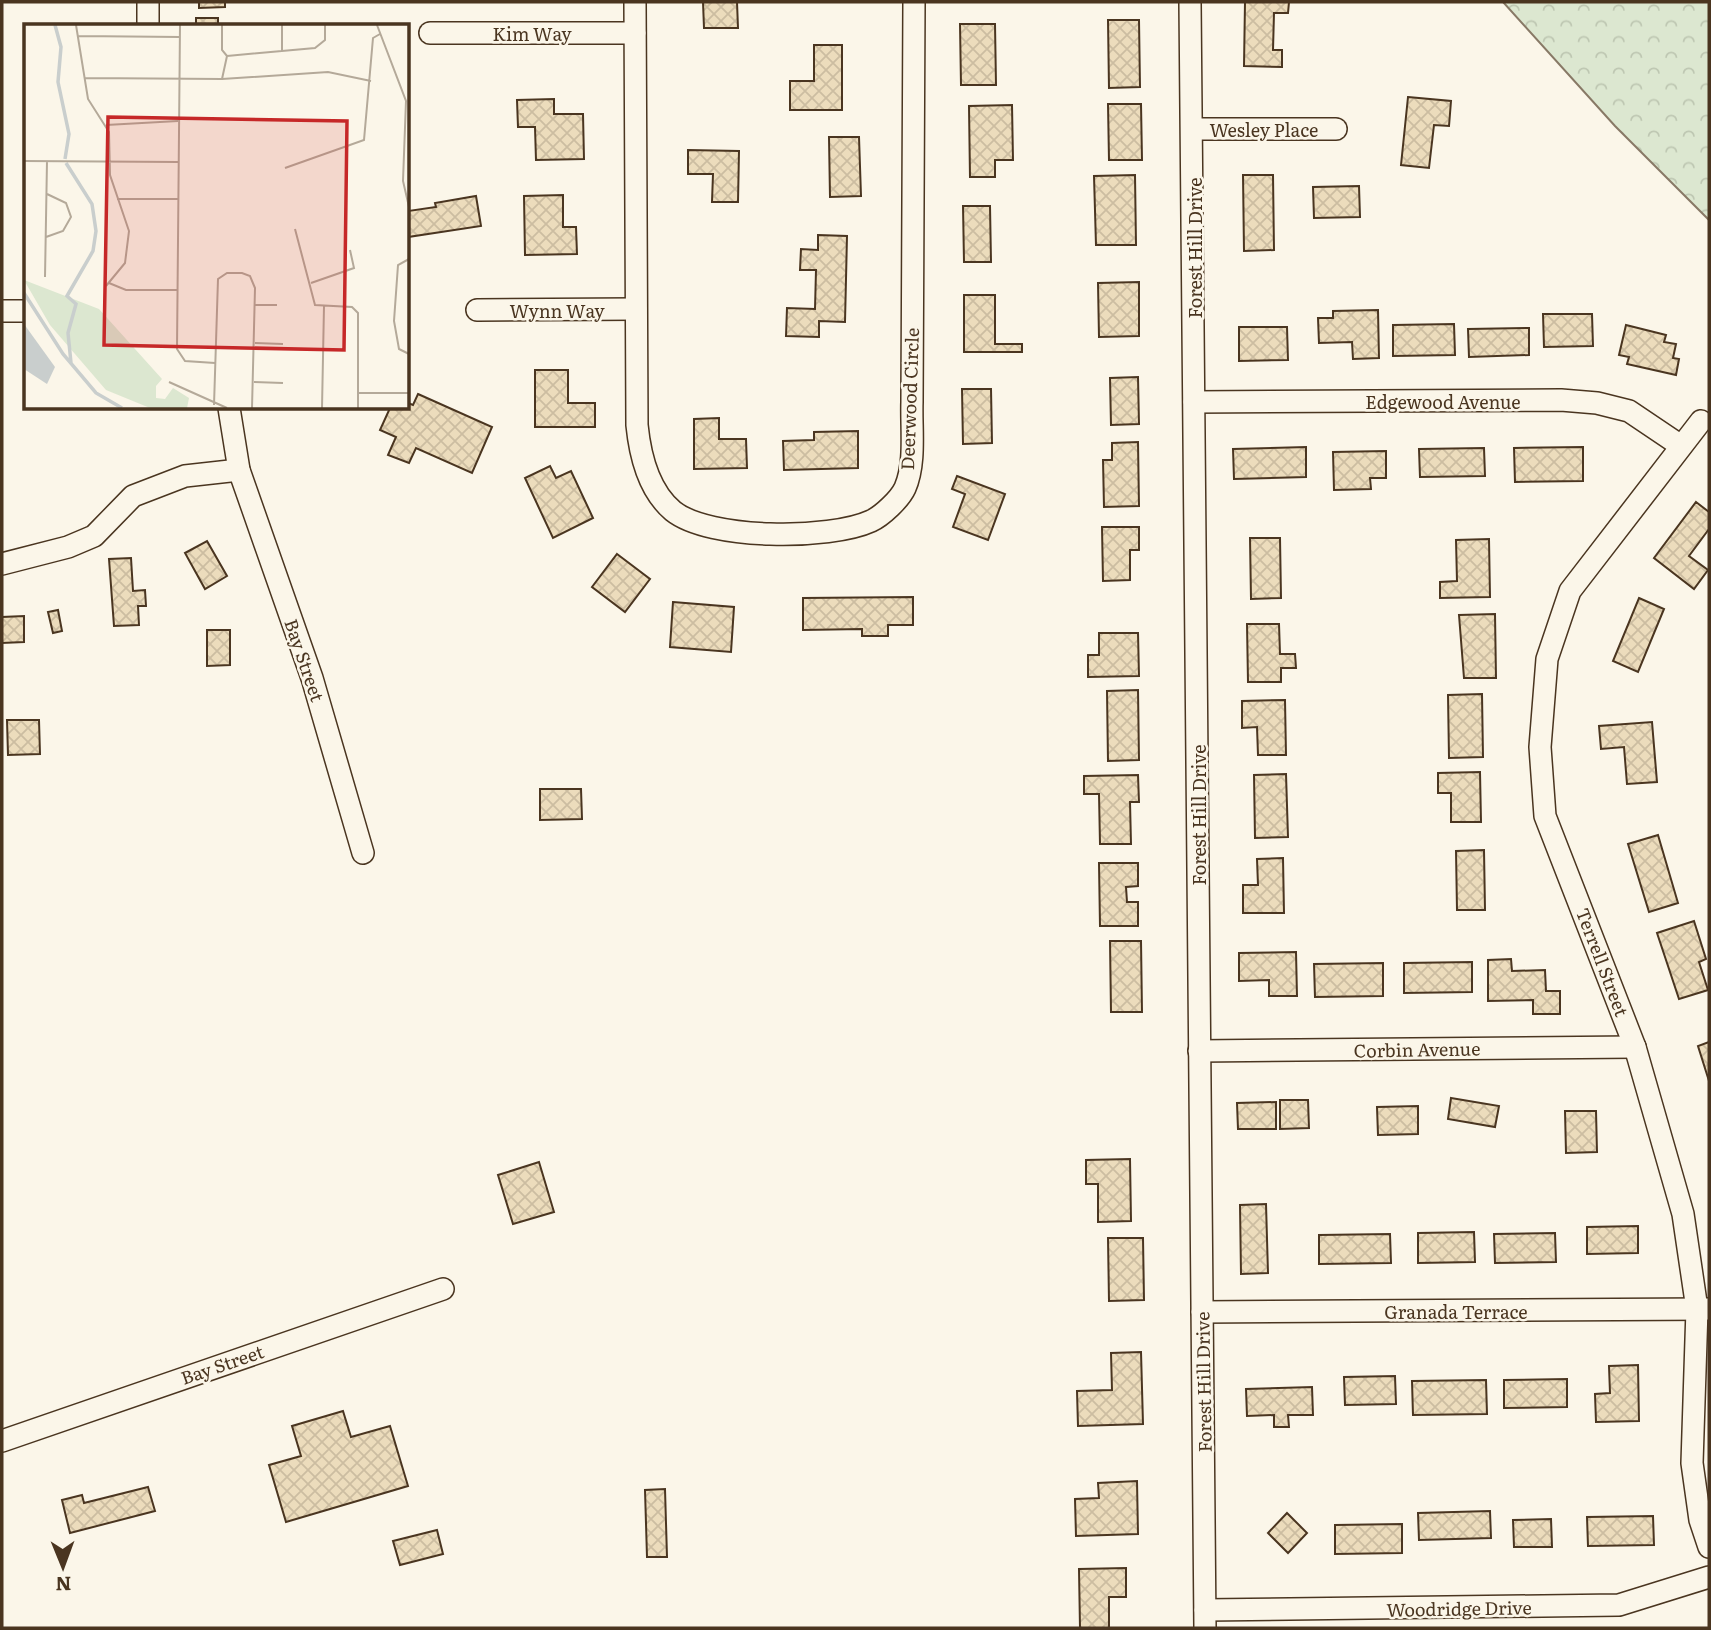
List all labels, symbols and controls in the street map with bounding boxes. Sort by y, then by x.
street label: Kim Way [492,20,572,47]
inset map [24,24,410,410]
street label: Wesley Place [1210,116,1318,143]
street label: Forest Hill Drive [1181,178,1208,319]
street label: Wynn Way [509,297,605,324]
street label: Deerwood Circle [893,327,925,471]
street label: Edgewood Avenue [1365,388,1521,415]
street label: Bay Street [278,615,332,706]
street label: Forest Hill Drive [1185,745,1212,886]
street label: Terrell Street [1570,904,1636,1021]
street label: Corbin Avenue [1353,1034,1481,1064]
street label: Granada Terrace [1384,1298,1528,1325]
street label: Forest Hill Drive [1188,1311,1218,1453]
street label: Bay Street [177,1337,268,1391]
north arrow [28,1532,98,1602]
text: N [55,1571,72,1599]
street label: Woodridge Drive [1386,1593,1532,1623]

